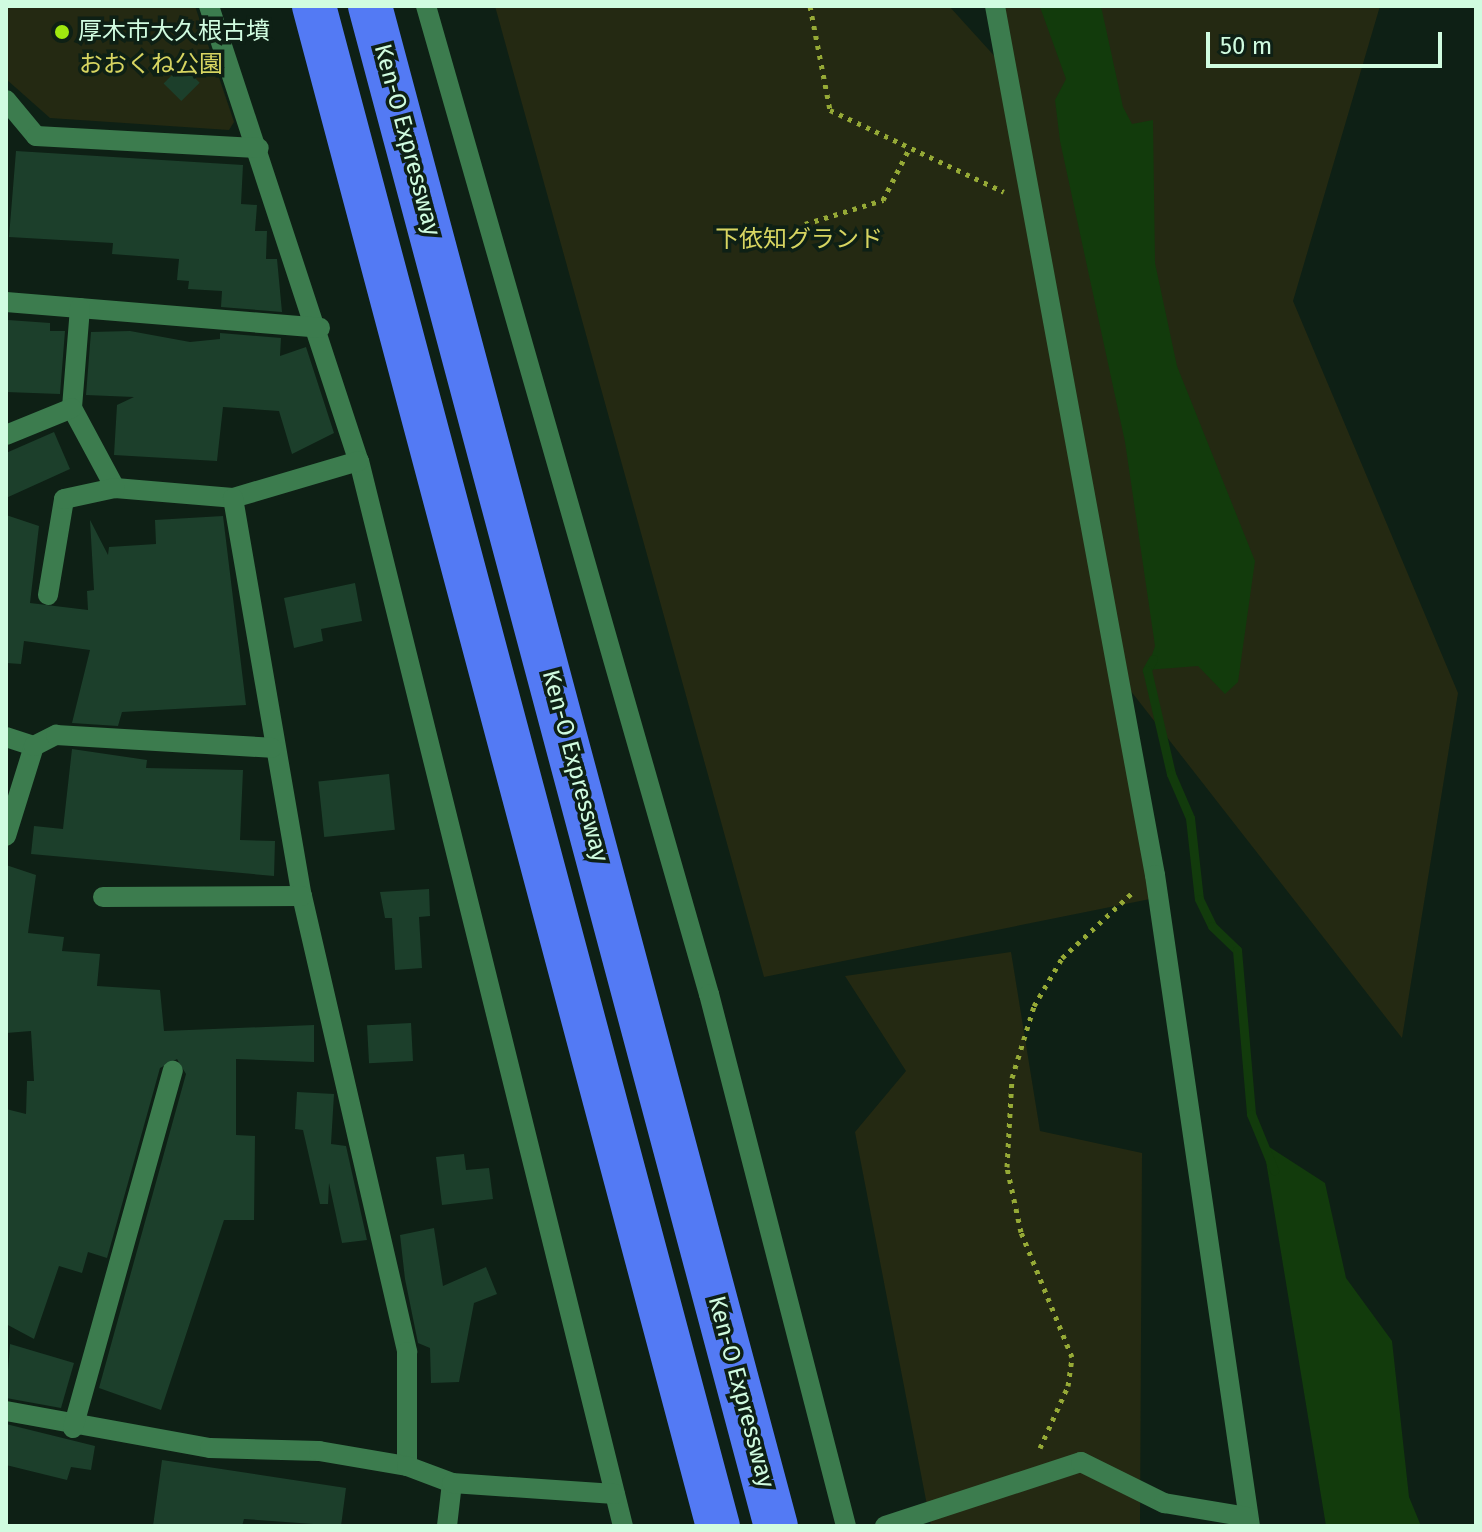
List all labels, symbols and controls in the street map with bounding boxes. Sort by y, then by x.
scale bar [1210,16,1446,66]
place label: 厚木市大久根古墳 [78,18,270,46]
marker: 厚木市大久根古墳 [53,23,71,41]
text: 50 m [1220,32,1272,60]
street label: Ken-O Expressway [368,41,446,239]
park label: おおくね公園 [79,51,223,79]
park label: 下依知グランド [715,226,883,254]
street label: Ken-O Expressway [536,667,614,865]
street label: Ken-O Expressway [702,1293,780,1491]

